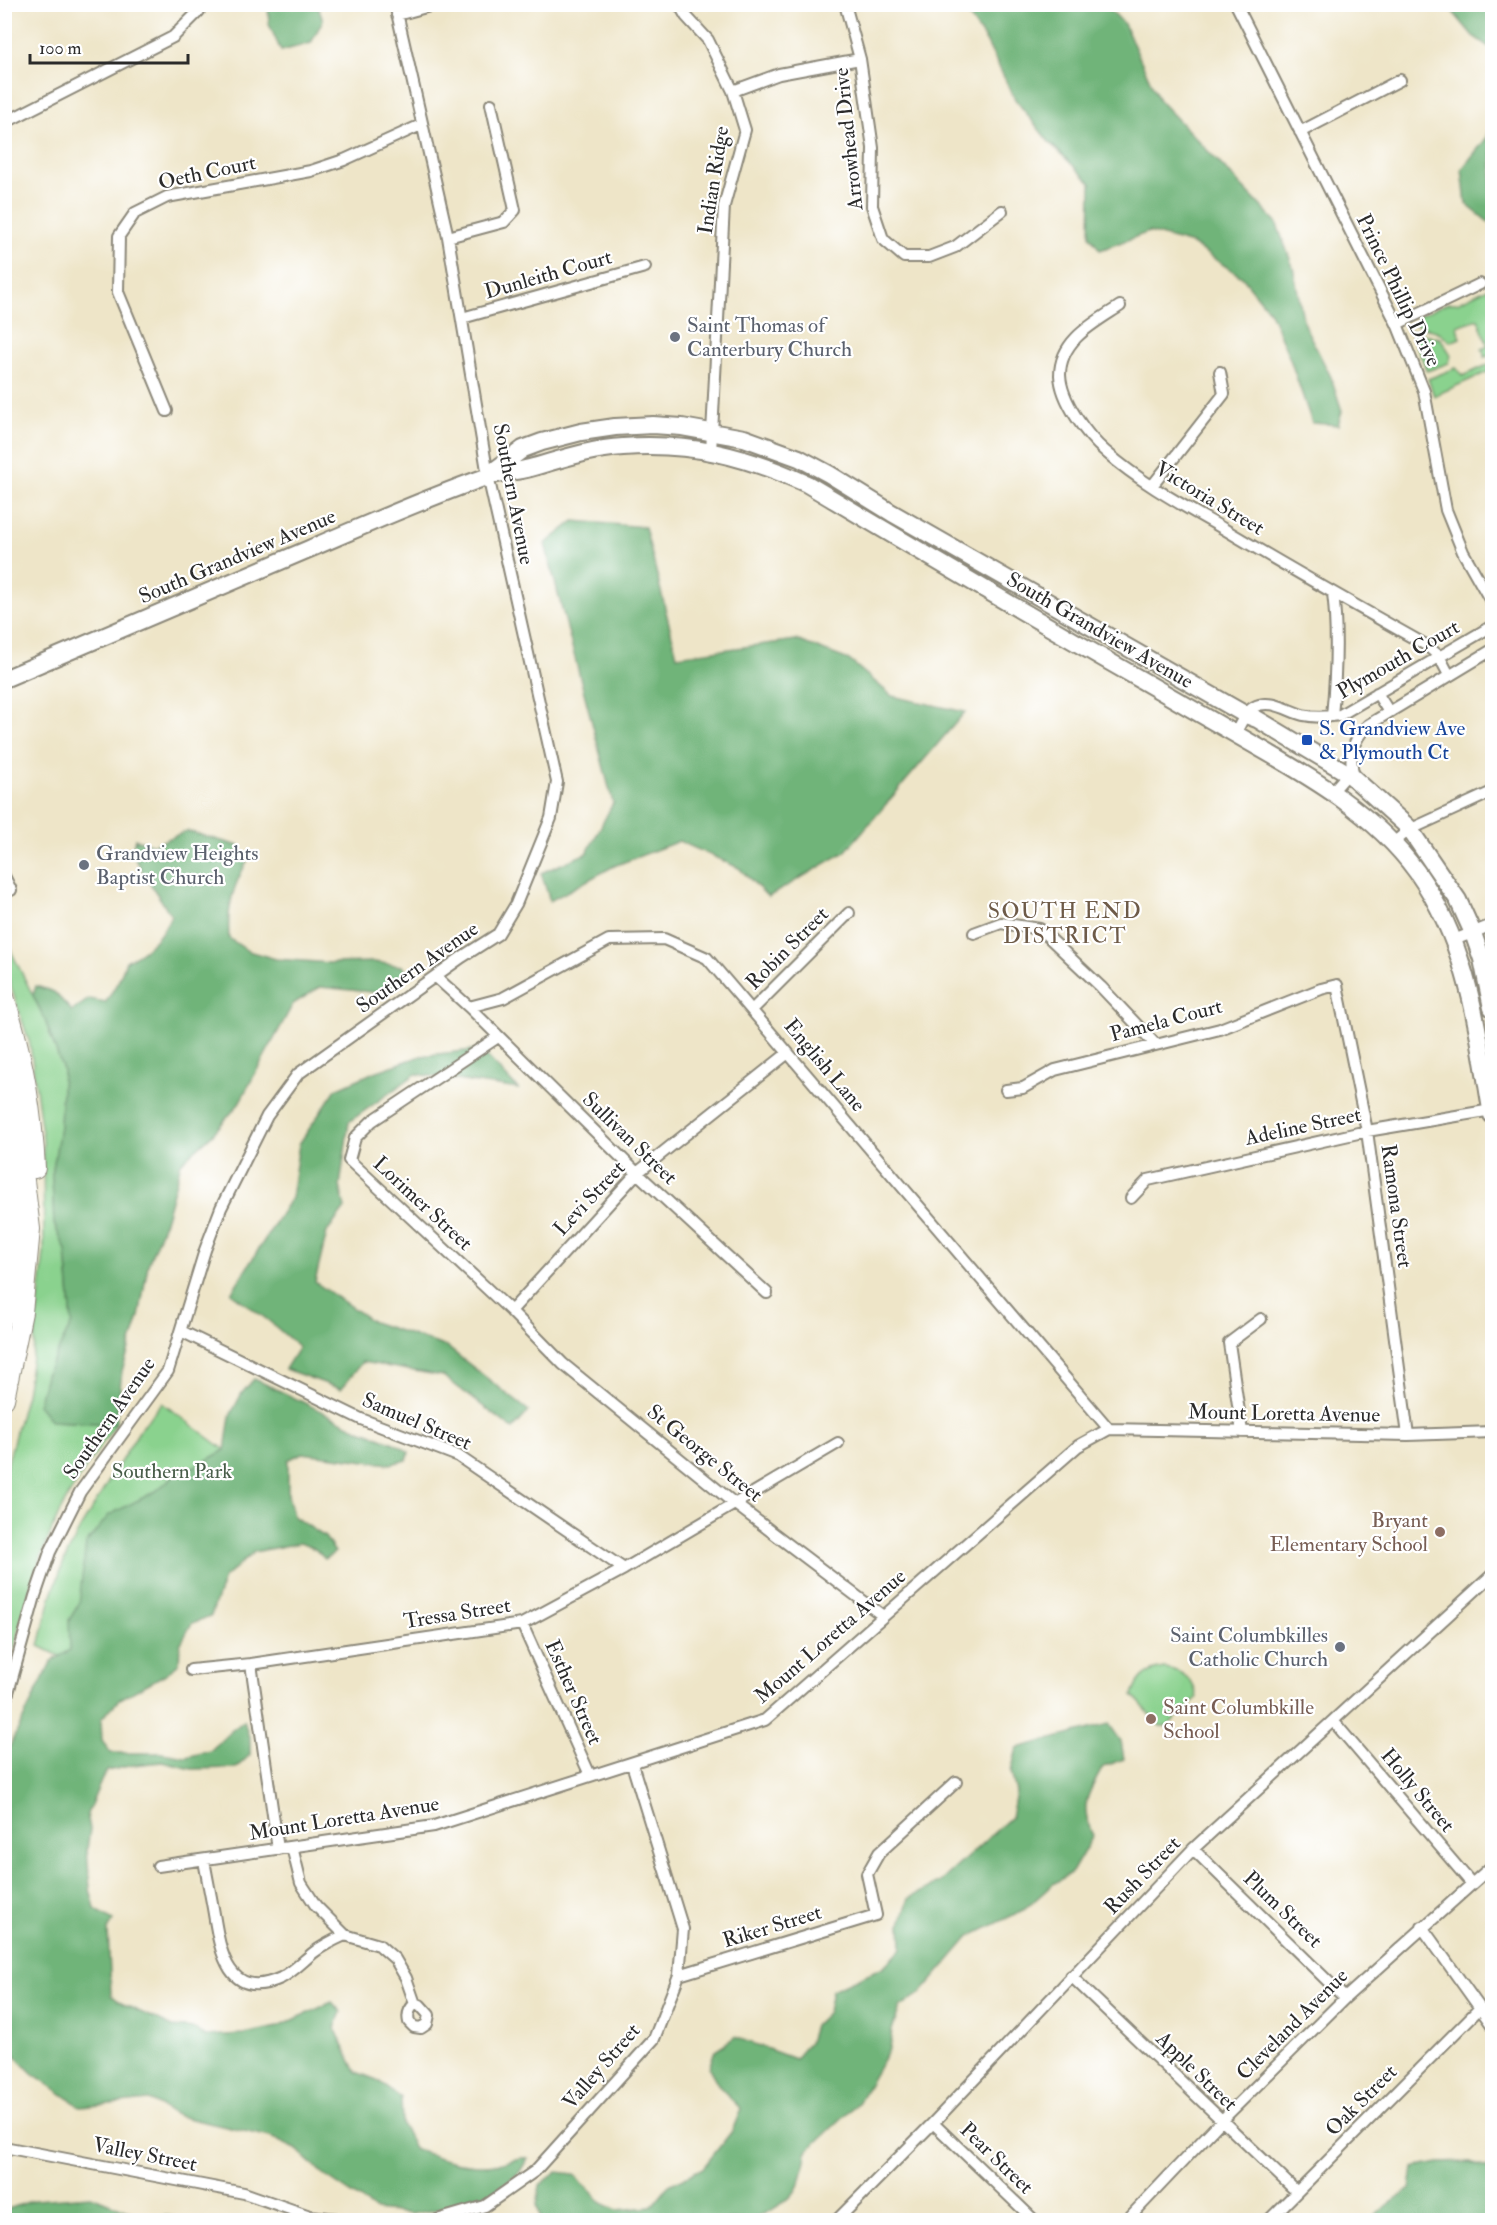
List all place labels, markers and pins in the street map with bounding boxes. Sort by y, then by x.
place label: Saint Thomas of Canterbury Church [687,312,852,363]
marker: Saint Thomas of Canterbury Church [668,330,682,344]
place label: S. Grandview Ave & Plymouth Ct [1319,715,1466,766]
marker: S. Grandview Ave & Plymouth Ct [1300,733,1314,747]
place label: Grandview Heights Baptist Church [96,840,258,891]
marker: Grandview Heights Baptist Church [77,858,91,872]
place label: Bryant Elementary School [1270,1507,1429,1558]
marker: Bryant Elementary School [1433,1525,1447,1539]
place label: Saint Columbkilles Catholic Church [1170,1622,1328,1673]
marker: Saint Columbkilles Catholic Church [1333,1640,1347,1654]
place label: Saint Columbkille School [1163,1694,1314,1745]
marker: Saint Columbkille School [1144,1712,1158,1726]

